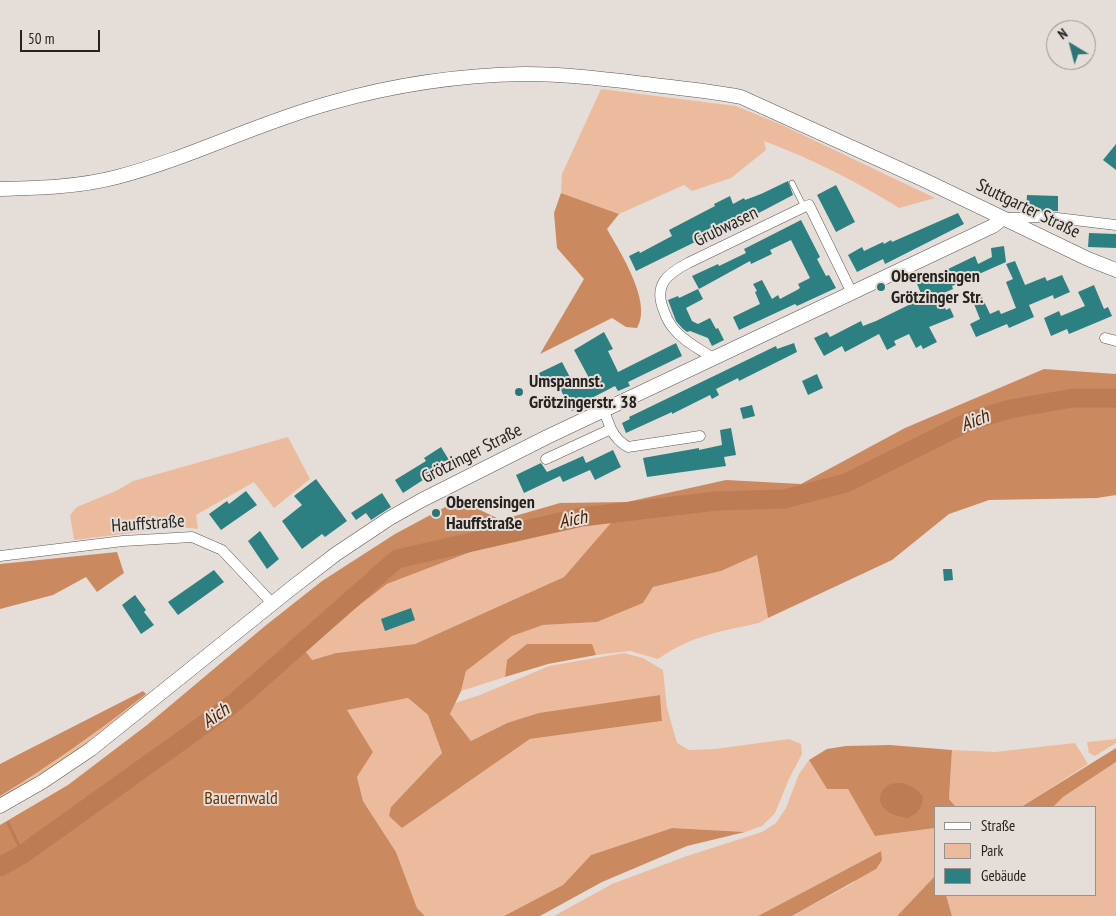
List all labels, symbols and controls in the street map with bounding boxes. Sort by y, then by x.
scale bar [22,20,102,52]
north arrow [1046,20,1096,70]
text: N [1054,24,1071,43]
text: 50 m [28,29,54,48]
street label: Stuttgarter Straße [973,175,1083,243]
street label: Grubwasen [690,202,762,252]
place label: Oberensingen Grötzinger Str. [891,266,984,308]
marker: Oberensingen Grötzinger Str. [875,281,887,293]
place label: Umspannst. Grötzingerstr. 38 [529,371,637,414]
marker: Umspannst. Grötzingerstr. 38 [513,386,525,398]
water label: Aich [958,405,992,437]
street label: Grötzinger Straße [418,419,526,489]
place label: Oberensingen Hauffstraße [446,492,535,534]
water label: Aich [557,506,589,534]
marker: Oberensingen Hauffstraße [430,507,442,519]
street label: Hauffstraße [111,511,185,537]
water label: Aich [198,699,234,733]
park label: Bauernwald [204,788,278,810]
legend [934,806,1096,896]
text: Straße [981,816,1015,835]
text: Park [981,841,1003,860]
text: Gebäude [981,866,1026,885]

